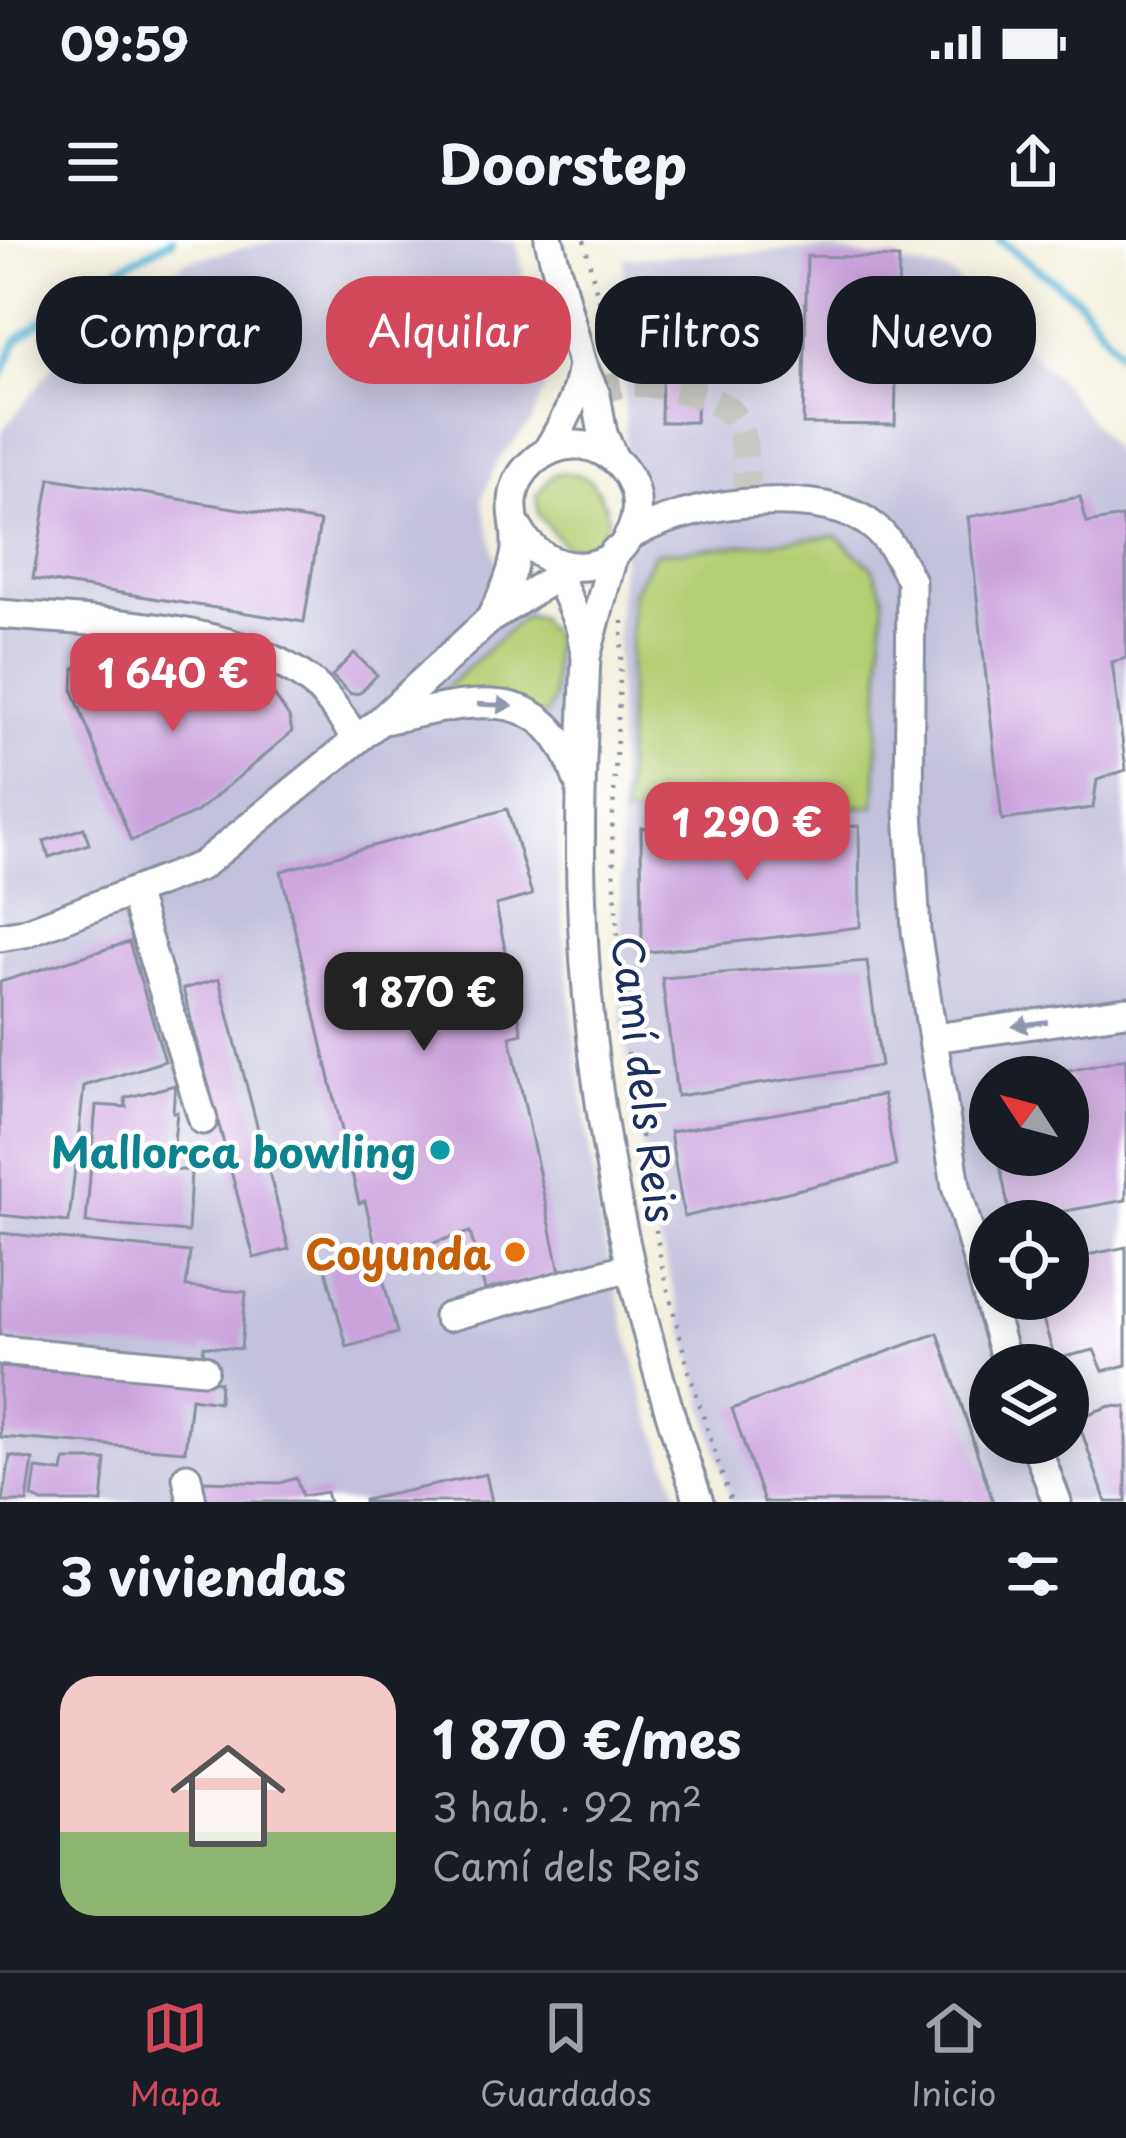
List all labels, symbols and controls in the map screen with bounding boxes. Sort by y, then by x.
text: 09:59 [60,8,189,76]
text: Doorstep [439,122,687,203]
icon: menu [60,129,126,195]
icon: share [1000,129,1066,195]
chip: Comprar [36,276,302,384]
chip: Alquilar [326,276,571,384]
chip: Filtros [595,276,803,384]
chip: Nuevo [827,276,1036,384]
pin: 1 640 € [62,633,284,735]
text: 1 640 € [97,642,249,701]
one-way arrow [477,696,515,715]
pin: 1 290 € [636,782,858,884]
text: 1 290 € [672,791,822,850]
street label: Camí dels Reis [597,932,695,1226]
pin: 1 870 € [313,952,535,1054]
text: 1 870 € [351,961,497,1020]
one-way arrow [1011,1015,1048,1034]
north arrow [969,1056,1089,1176]
map controls [969,1056,1089,1464]
place label: Mallorca bowling [51,1119,416,1182]
marker: Mallorca bowling [427,1137,453,1163]
button: locate [969,1200,1089,1320]
place label: Coyunda [305,1221,491,1284]
marker: Coyunda [502,1239,528,1265]
button: layers [969,1344,1089,1464]
text: 3 viviendas [60,1536,346,1613]
icon: filters [1000,1541,1066,1607]
text: 1 870 €/mes [432,1699,741,1776]
icon: home [156,1724,300,1868]
text: 3 hab. · 92 m² [432,1776,702,1835]
text: Camí dels Reis [432,1835,700,1894]
tab: Mapa [130,1995,220,2117]
tab: Guardados [480,1995,652,2117]
tab: Inicio [911,1995,996,2117]

